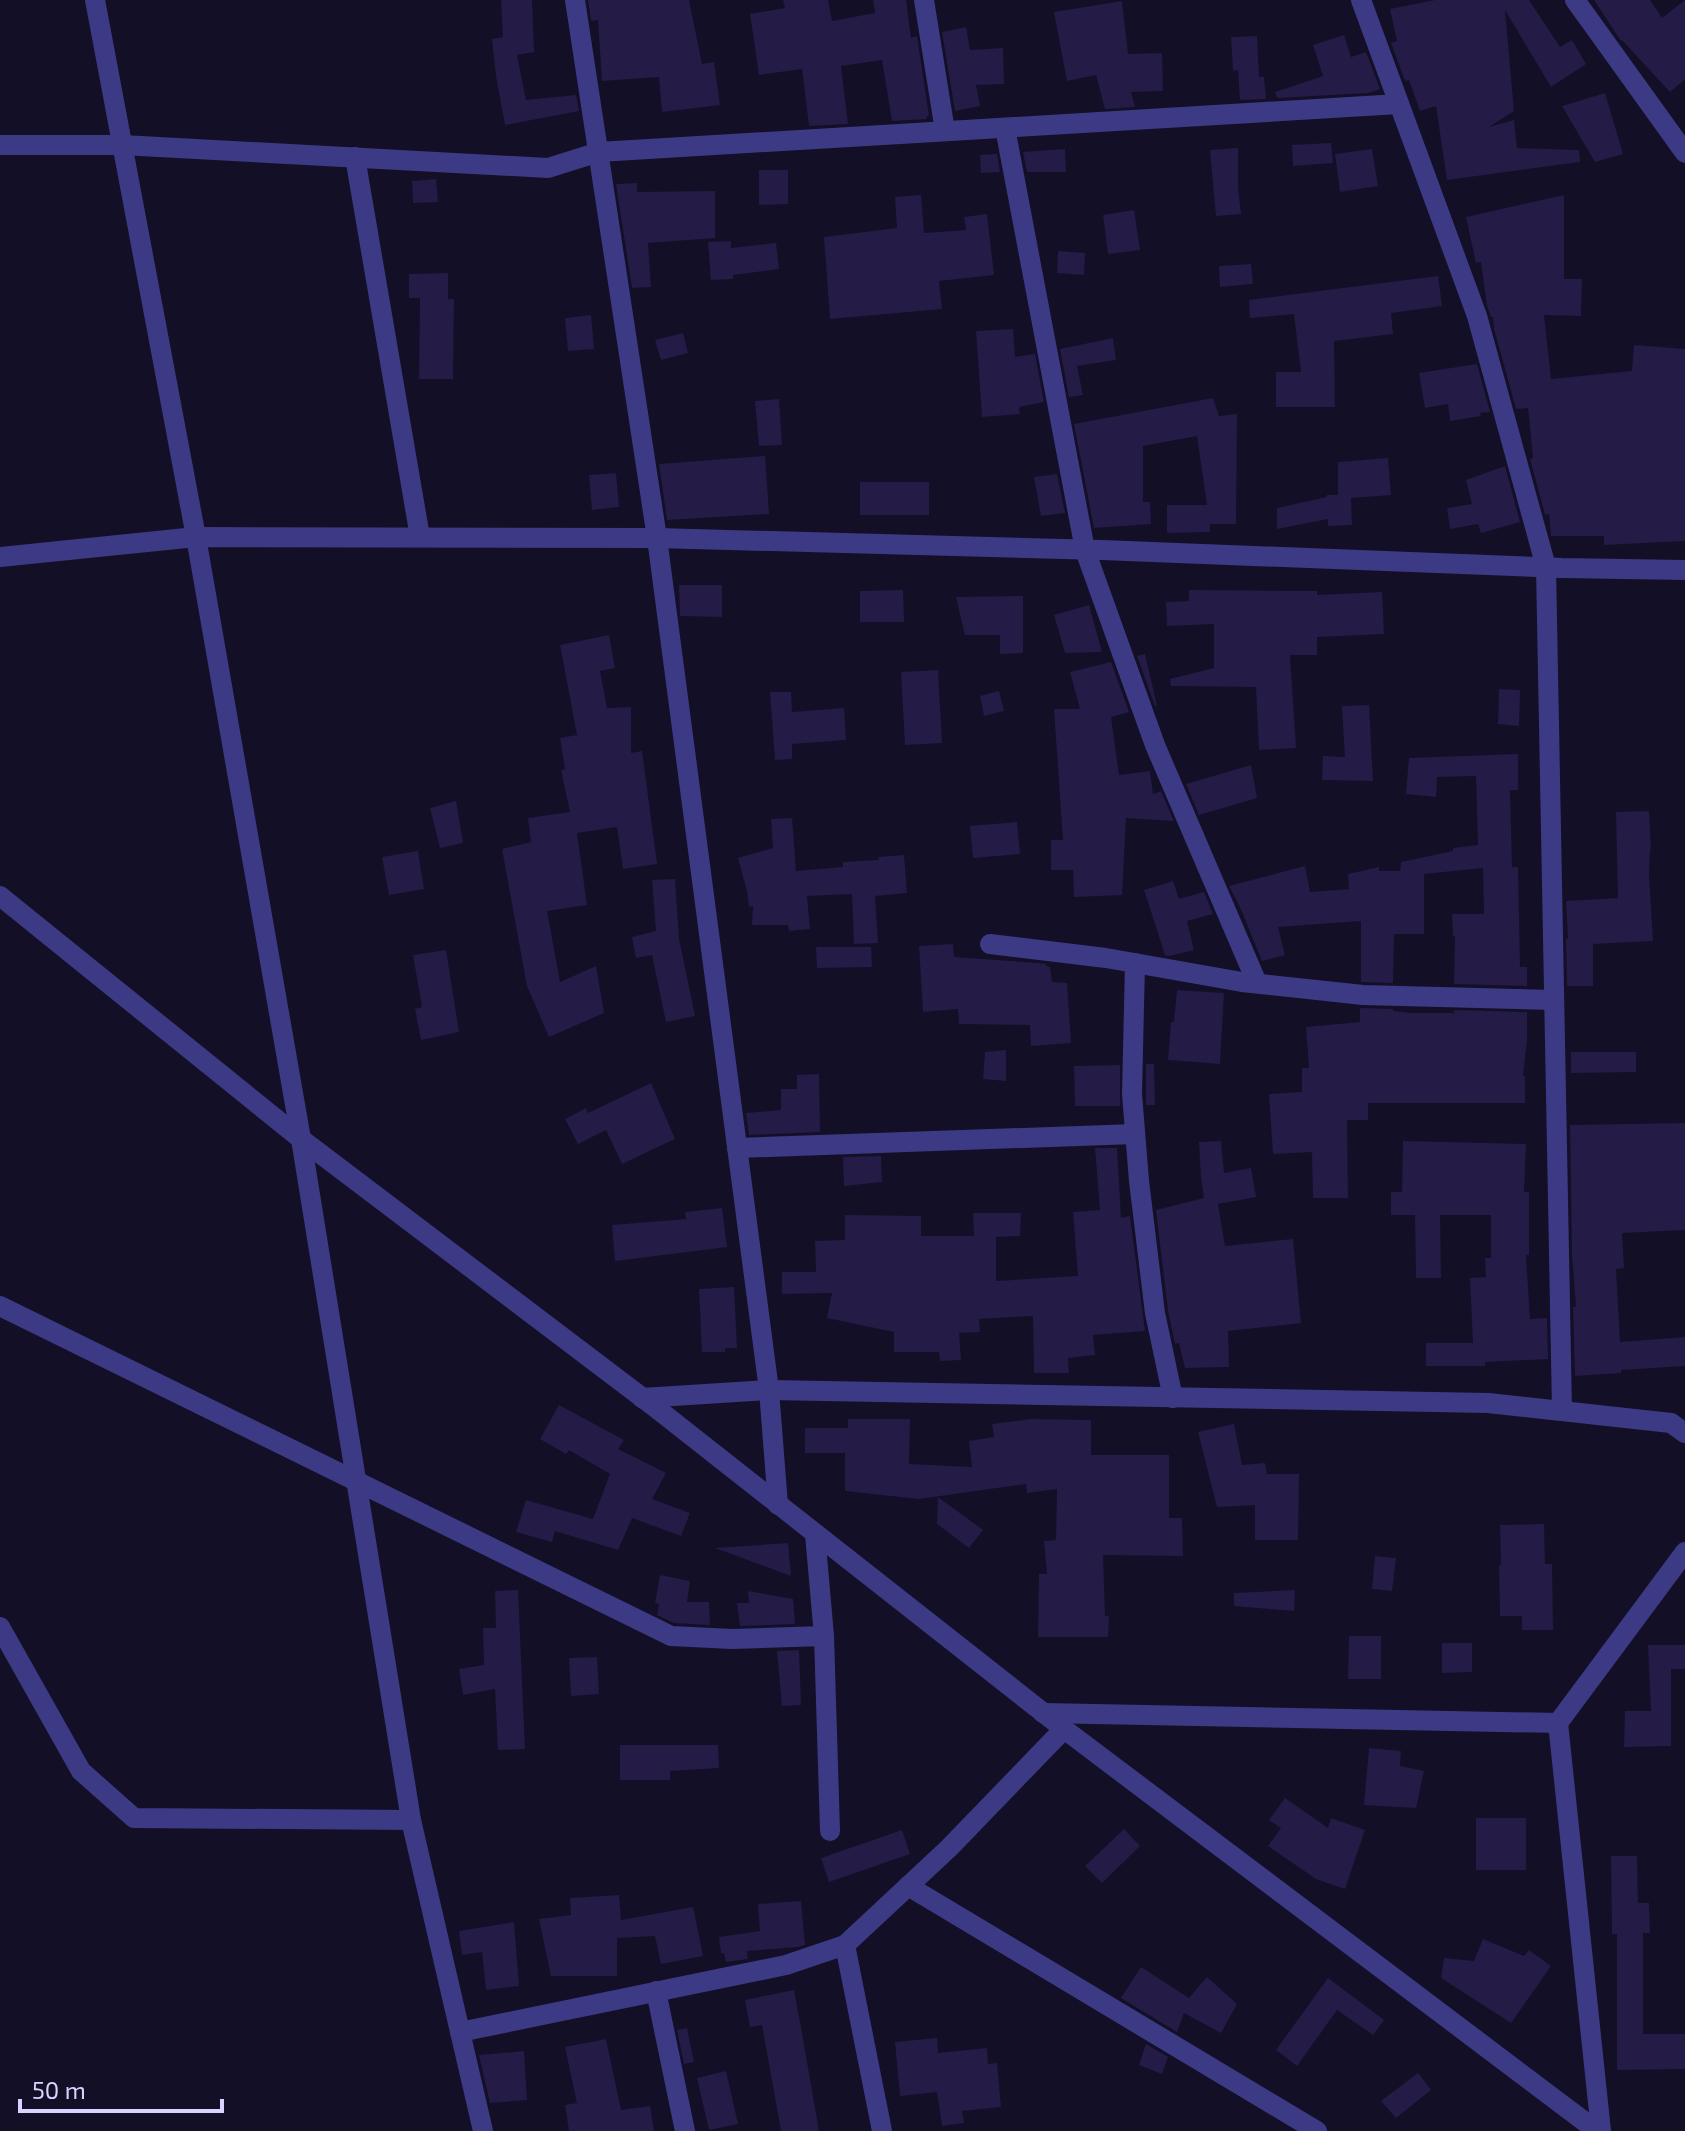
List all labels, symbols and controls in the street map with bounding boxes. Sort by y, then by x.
scale bar [20,2063,222,2113]
text: 50 m [32,2075,86,2104]

